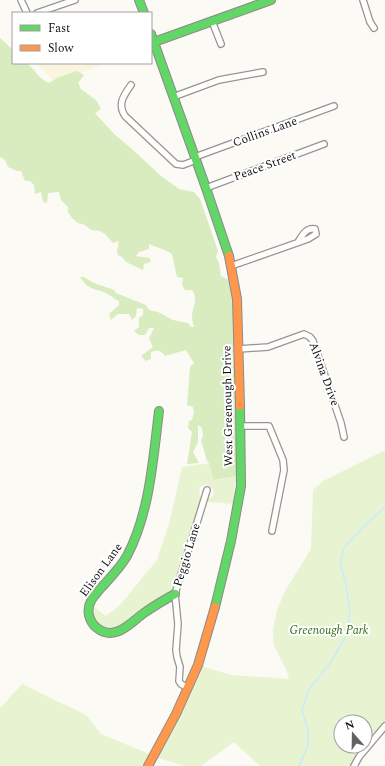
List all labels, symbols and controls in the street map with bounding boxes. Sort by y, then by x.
legend [12,12,152,64]
text: Fast [48,19,70,38]
text: Slow [48,39,74,58]
street label: Collins Lane [230,111,300,152]
street label: Peace Street [231,146,299,186]
street label: Alvina Drive [304,339,344,409]
street label: West Greenough Drive [217,345,239,467]
street label: Peggio Lane [168,521,206,589]
street label: Elison Lane [75,539,127,601]
park label: Greenough Park [290,621,369,640]
north arrow [333,714,373,754]
text: N [343,716,357,735]

